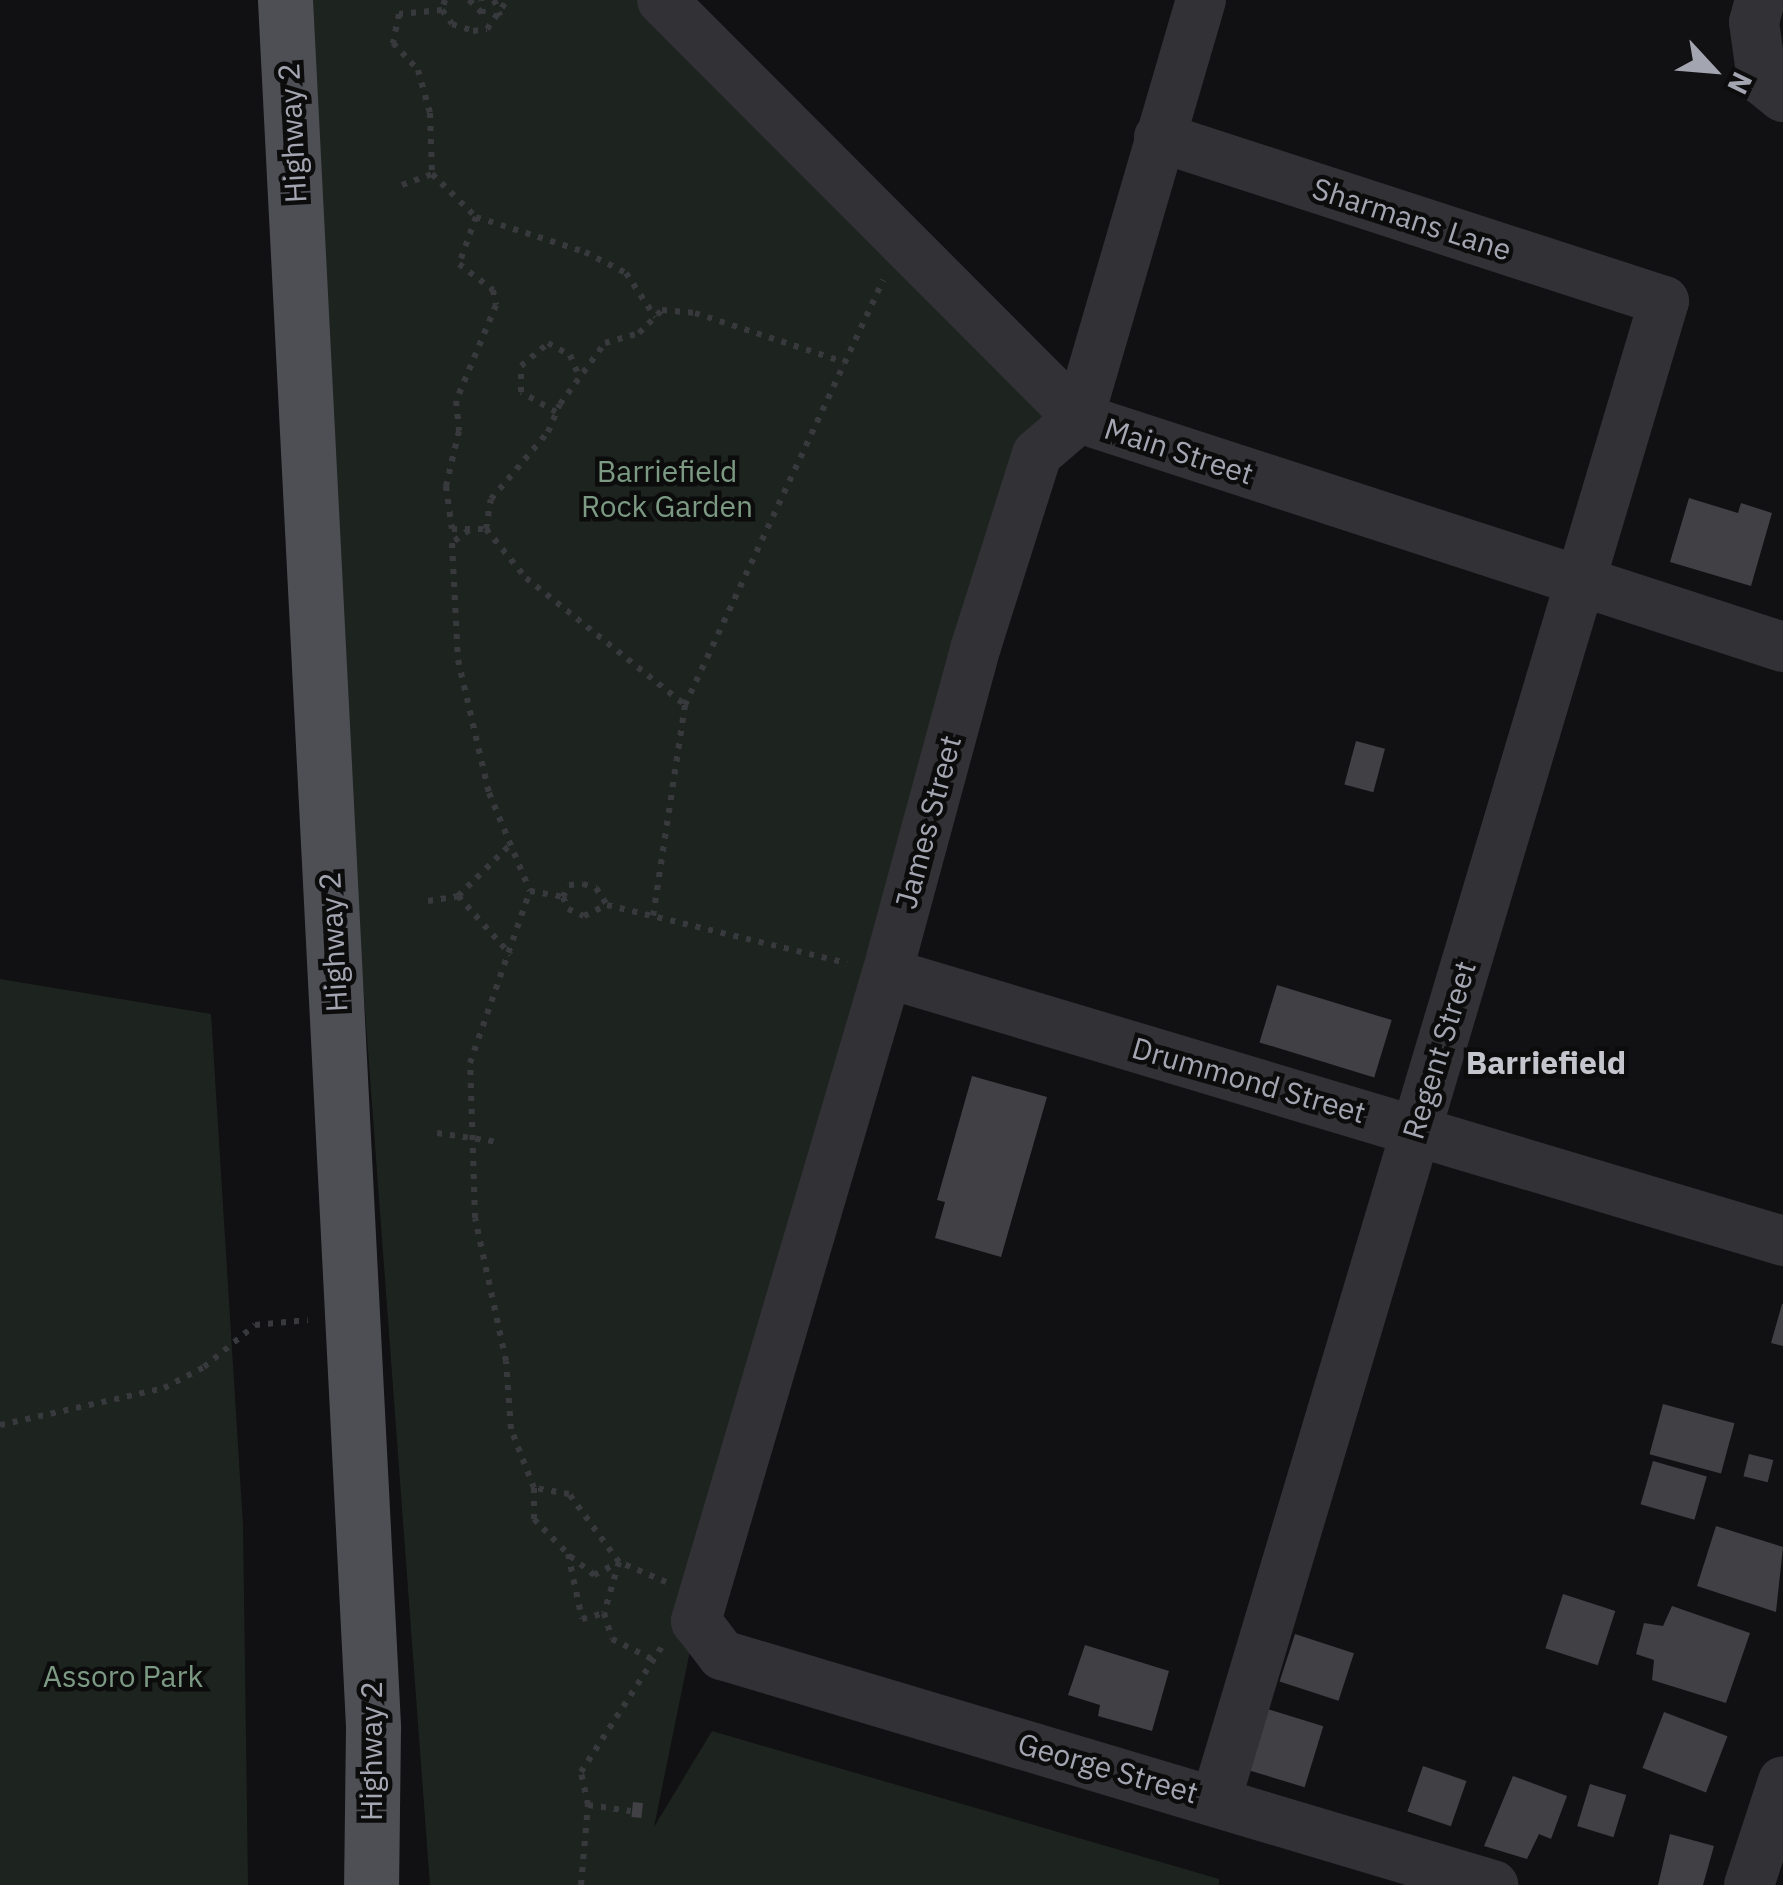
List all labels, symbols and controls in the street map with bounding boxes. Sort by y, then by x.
north arrow [1663,20,1763,120]
street label: Highway 2 [270,62,314,204]
text: N [1719,66,1761,101]
street label: Sharmans Lane [1308,170,1516,268]
street label: Main Street [1100,410,1258,492]
park label: Barriefield Rock Garden [581,453,753,524]
street label: James Street [888,731,968,913]
street label: Highway 2 [311,871,355,1013]
street label: Regent Street [1395,957,1483,1143]
street label: Drummond Street [1128,1029,1370,1131]
district label: Barriefield [1466,1043,1626,1081]
park label: Assoro Park [43,1658,203,1694]
street label: Highway 2 [353,1681,389,1821]
street label: George Street [1014,1725,1202,1811]

